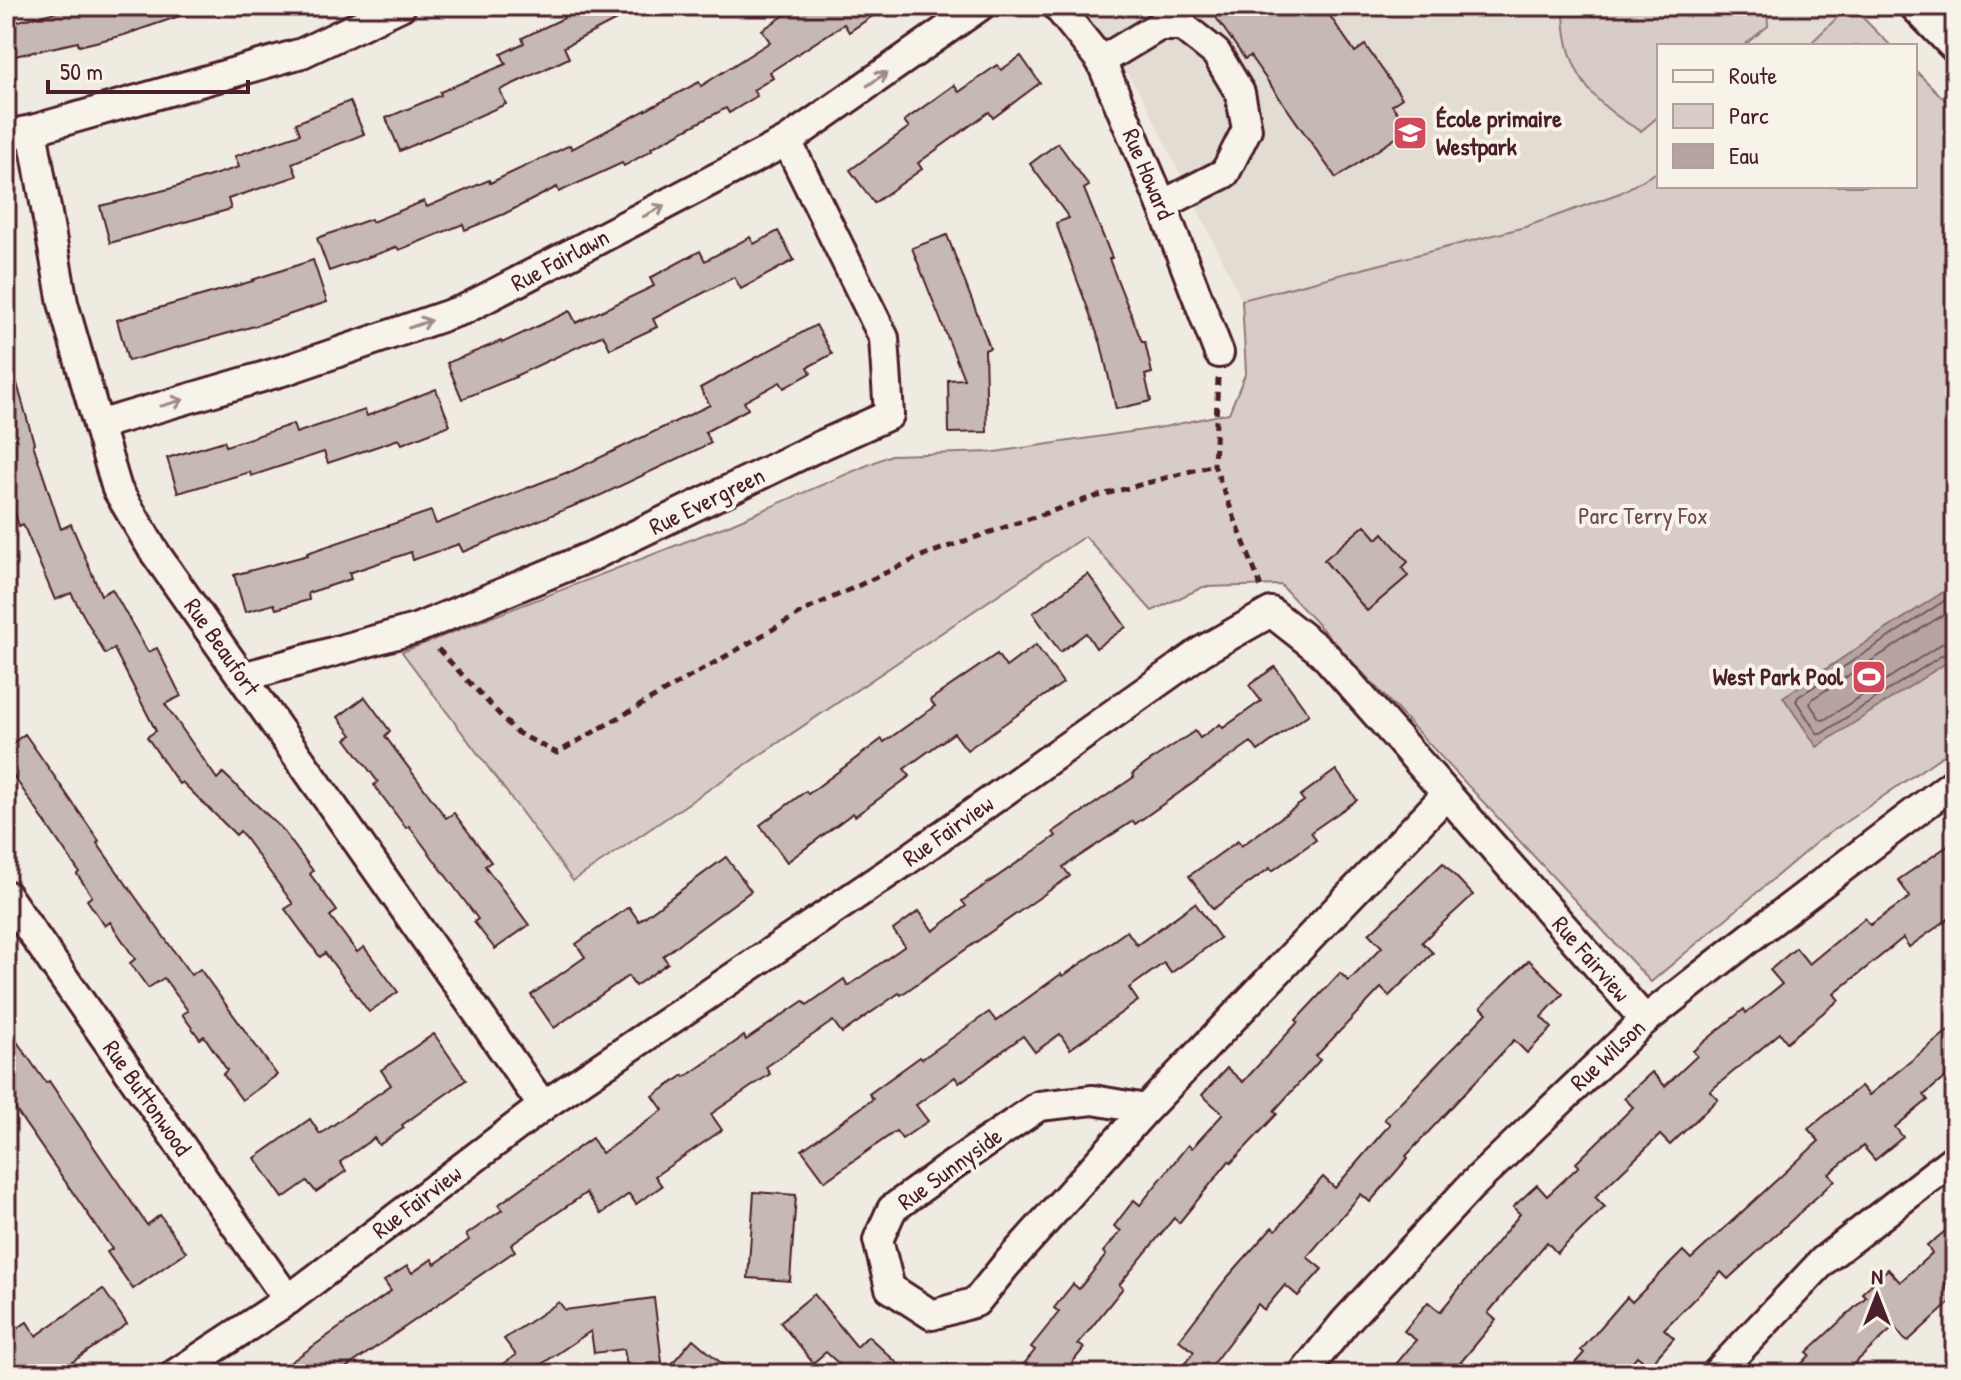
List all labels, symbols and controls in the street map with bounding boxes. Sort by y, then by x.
scale bar [48,44,248,94]
legend [1657,44,1917,188]
text: 50 m [60,55,103,87]
text: Route [1729,59,1777,91]
one-way arrow [865,71,887,87]
text: Parc [1729,99,1769,131]
place label: École primaire Westpark [1436,102,1562,163]
school or university icon: École primaire Westpark [1391,114,1429,152]
street label: Rue Howard [1116,123,1182,224]
text: Eau [1729,139,1759,171]
one-way arrow [641,202,665,218]
street label: Rue Fairlawn [505,220,614,298]
one-way arrow [407,316,432,331]
one-way arrow [159,395,185,410]
street label: Rue Evergreen [644,458,770,542]
park label: Parc Terry Fox [1578,499,1708,531]
street label: Rue Beaufort [178,591,268,702]
sports icon: West Park Pool [1850,658,1888,696]
place label: West Park Pool [1713,660,1844,692]
street label: Rue Fairview [896,787,999,873]
street label: Rue Fairview [1545,909,1638,1008]
street label: Rue Wilson [1563,1011,1652,1097]
street label: Rue Buttonwood [96,1033,199,1162]
street label: Rue Sunnyside [891,1119,1008,1217]
street label: Rue Fairview [365,1157,468,1245]
north arrow [1837,1256,1917,1336]
text: N [1871,1261,1883,1291]

